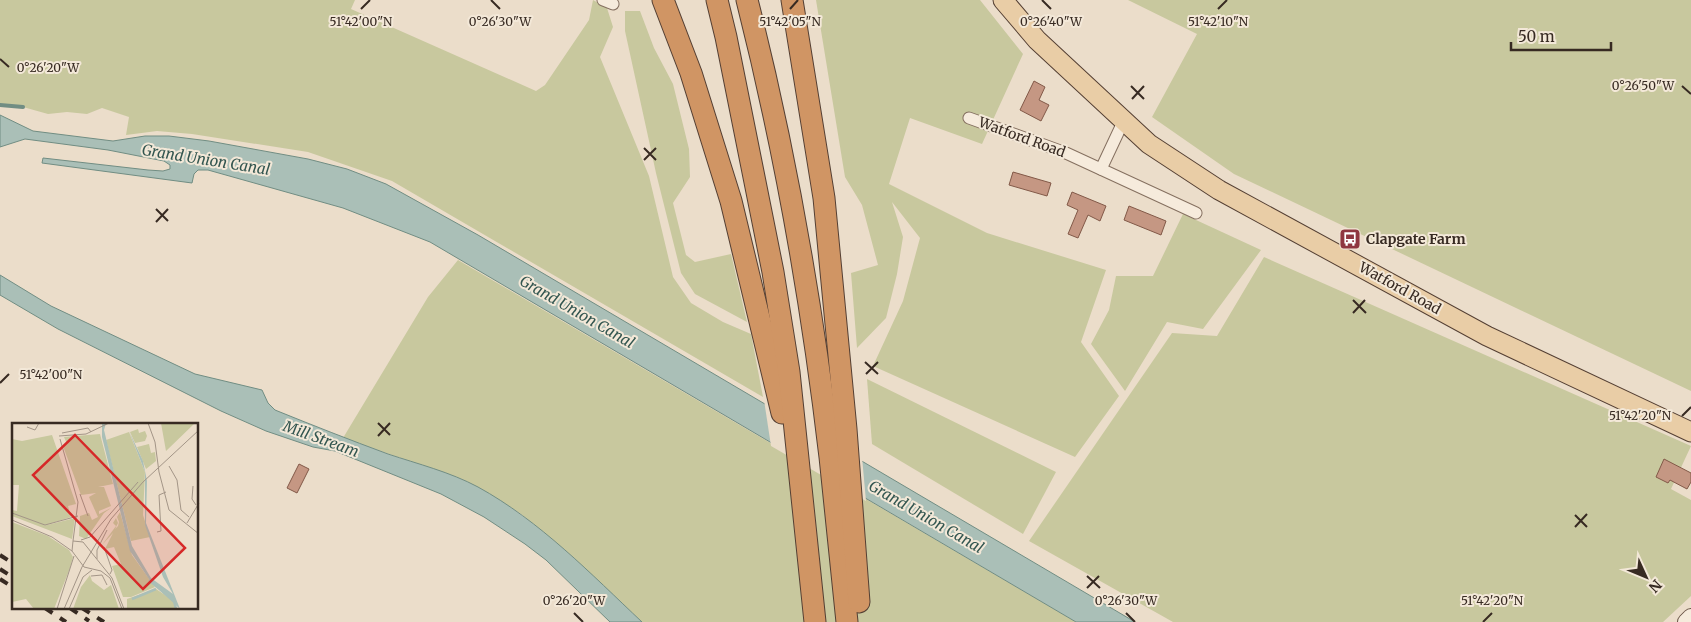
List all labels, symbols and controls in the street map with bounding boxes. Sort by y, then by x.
text: 51°42'00"N [330,14,393,29]
text: 0°26'30"W [469,14,532,29]
text: 51°42'05"N [759,14,821,29]
text: 0°26'40"W [1020,14,1083,29]
text: 51°42'10"N [1188,14,1249,29]
scale bar [1511,20,1611,52]
text: 50 m [1518,27,1555,46]
text: 0°26'20"W [17,60,80,75]
text: 0°26'50"W [1612,78,1675,93]
street label: Watford Road [975,113,1068,161]
water label: Grand Union Canal [141,140,271,179]
bus stop icon: Clapgate Farm [1338,227,1362,251]
place label: Clapgate Farm [1366,230,1465,248]
street label: Watford Road [1355,258,1445,318]
water label: Grand Union Canal [516,271,638,352]
text: 51°42'00"N [20,367,83,382]
text: 51°42'20"N [1609,408,1672,423]
water label: Mill Stream [280,416,362,461]
inset map [12,423,199,610]
water label: Grand Union Canal [865,476,987,557]
north arrow [1621,552,1671,602]
text: N [1645,576,1666,596]
text: 0°26'20"W [543,593,606,608]
text: 0°26'30"W [1095,593,1158,608]
text: 51°42'20"N [1461,593,1524,608]

